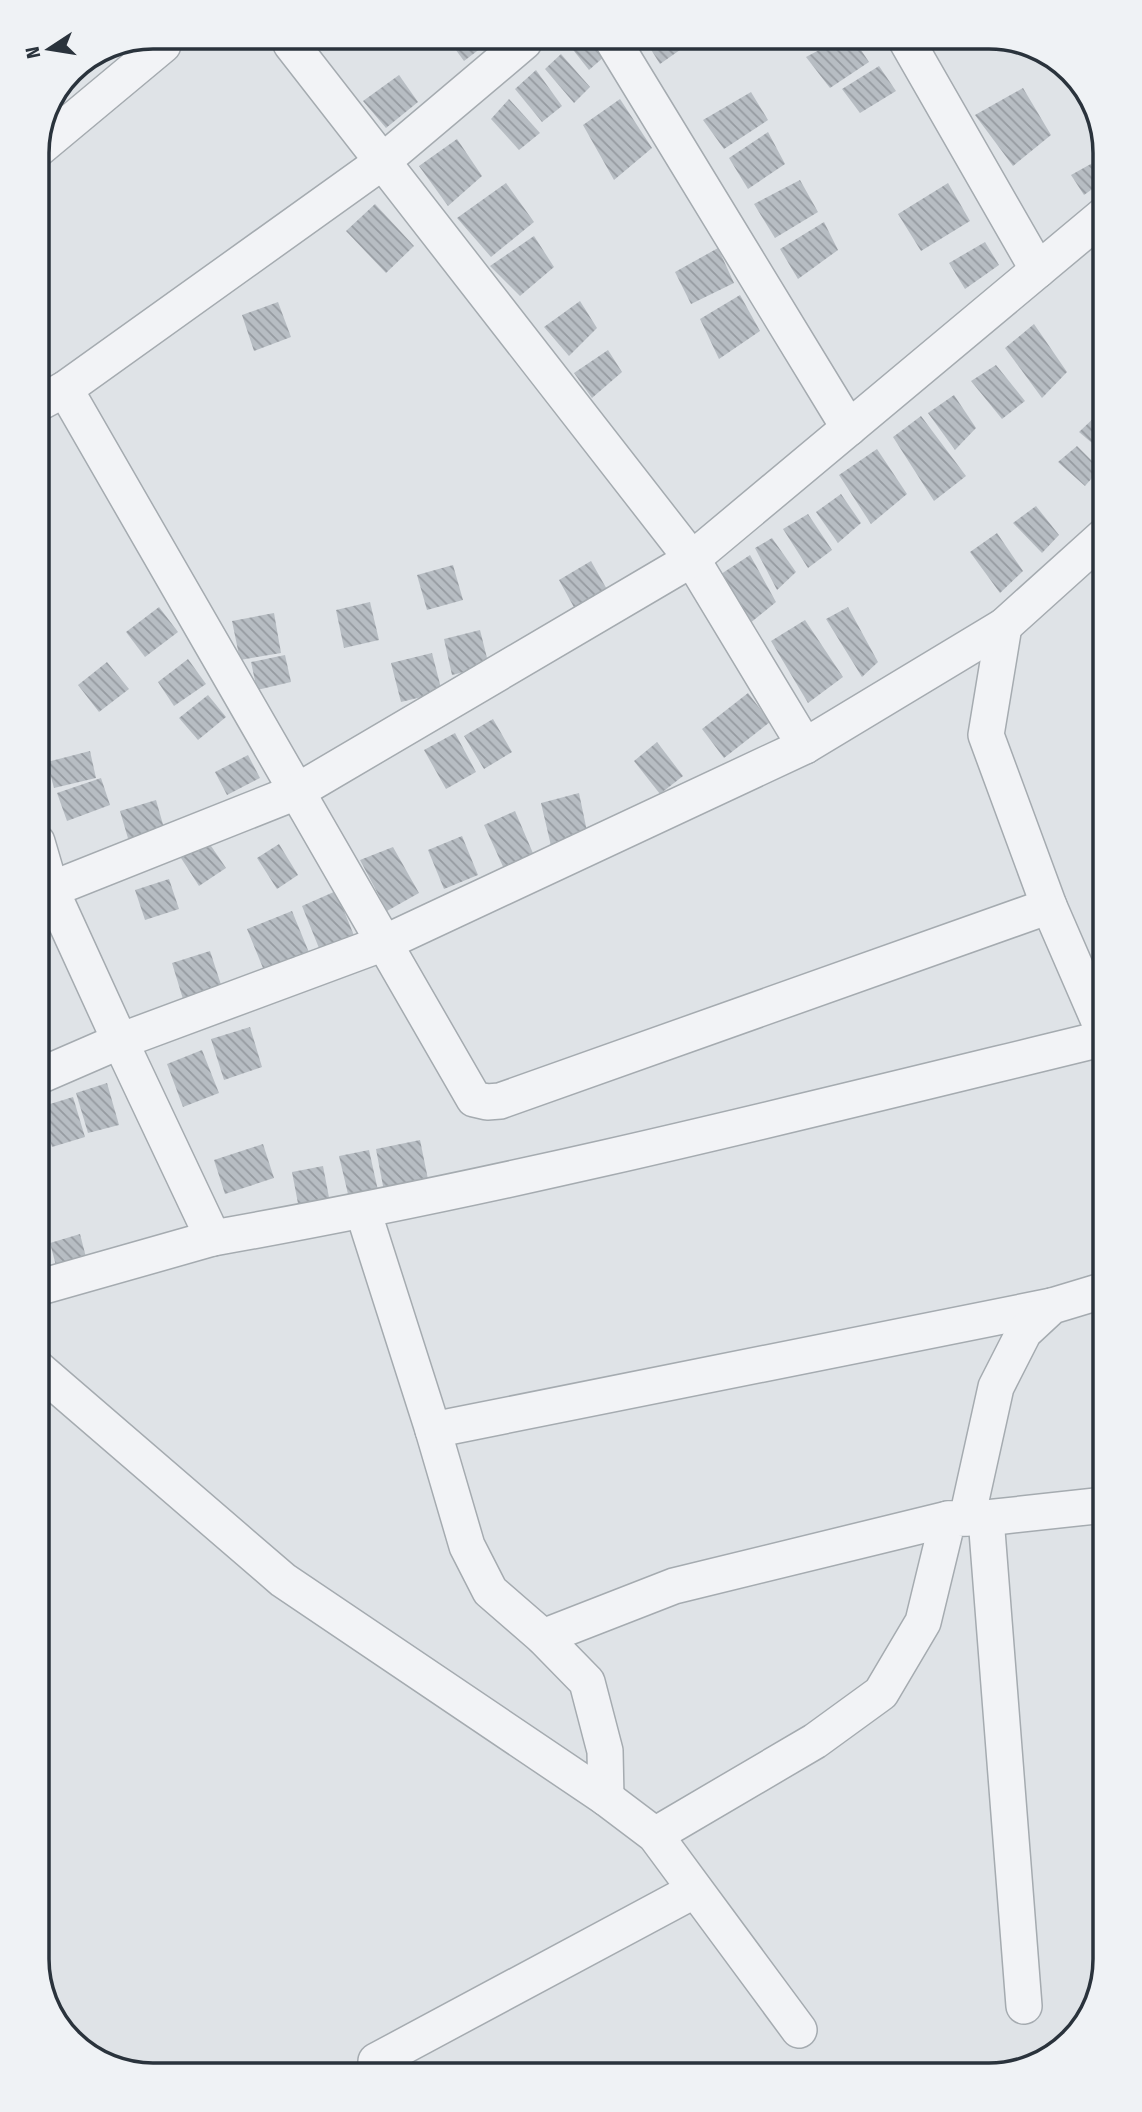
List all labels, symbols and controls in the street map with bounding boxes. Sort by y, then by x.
north arrow [14,14,84,84]
text: N [20,44,45,60]

